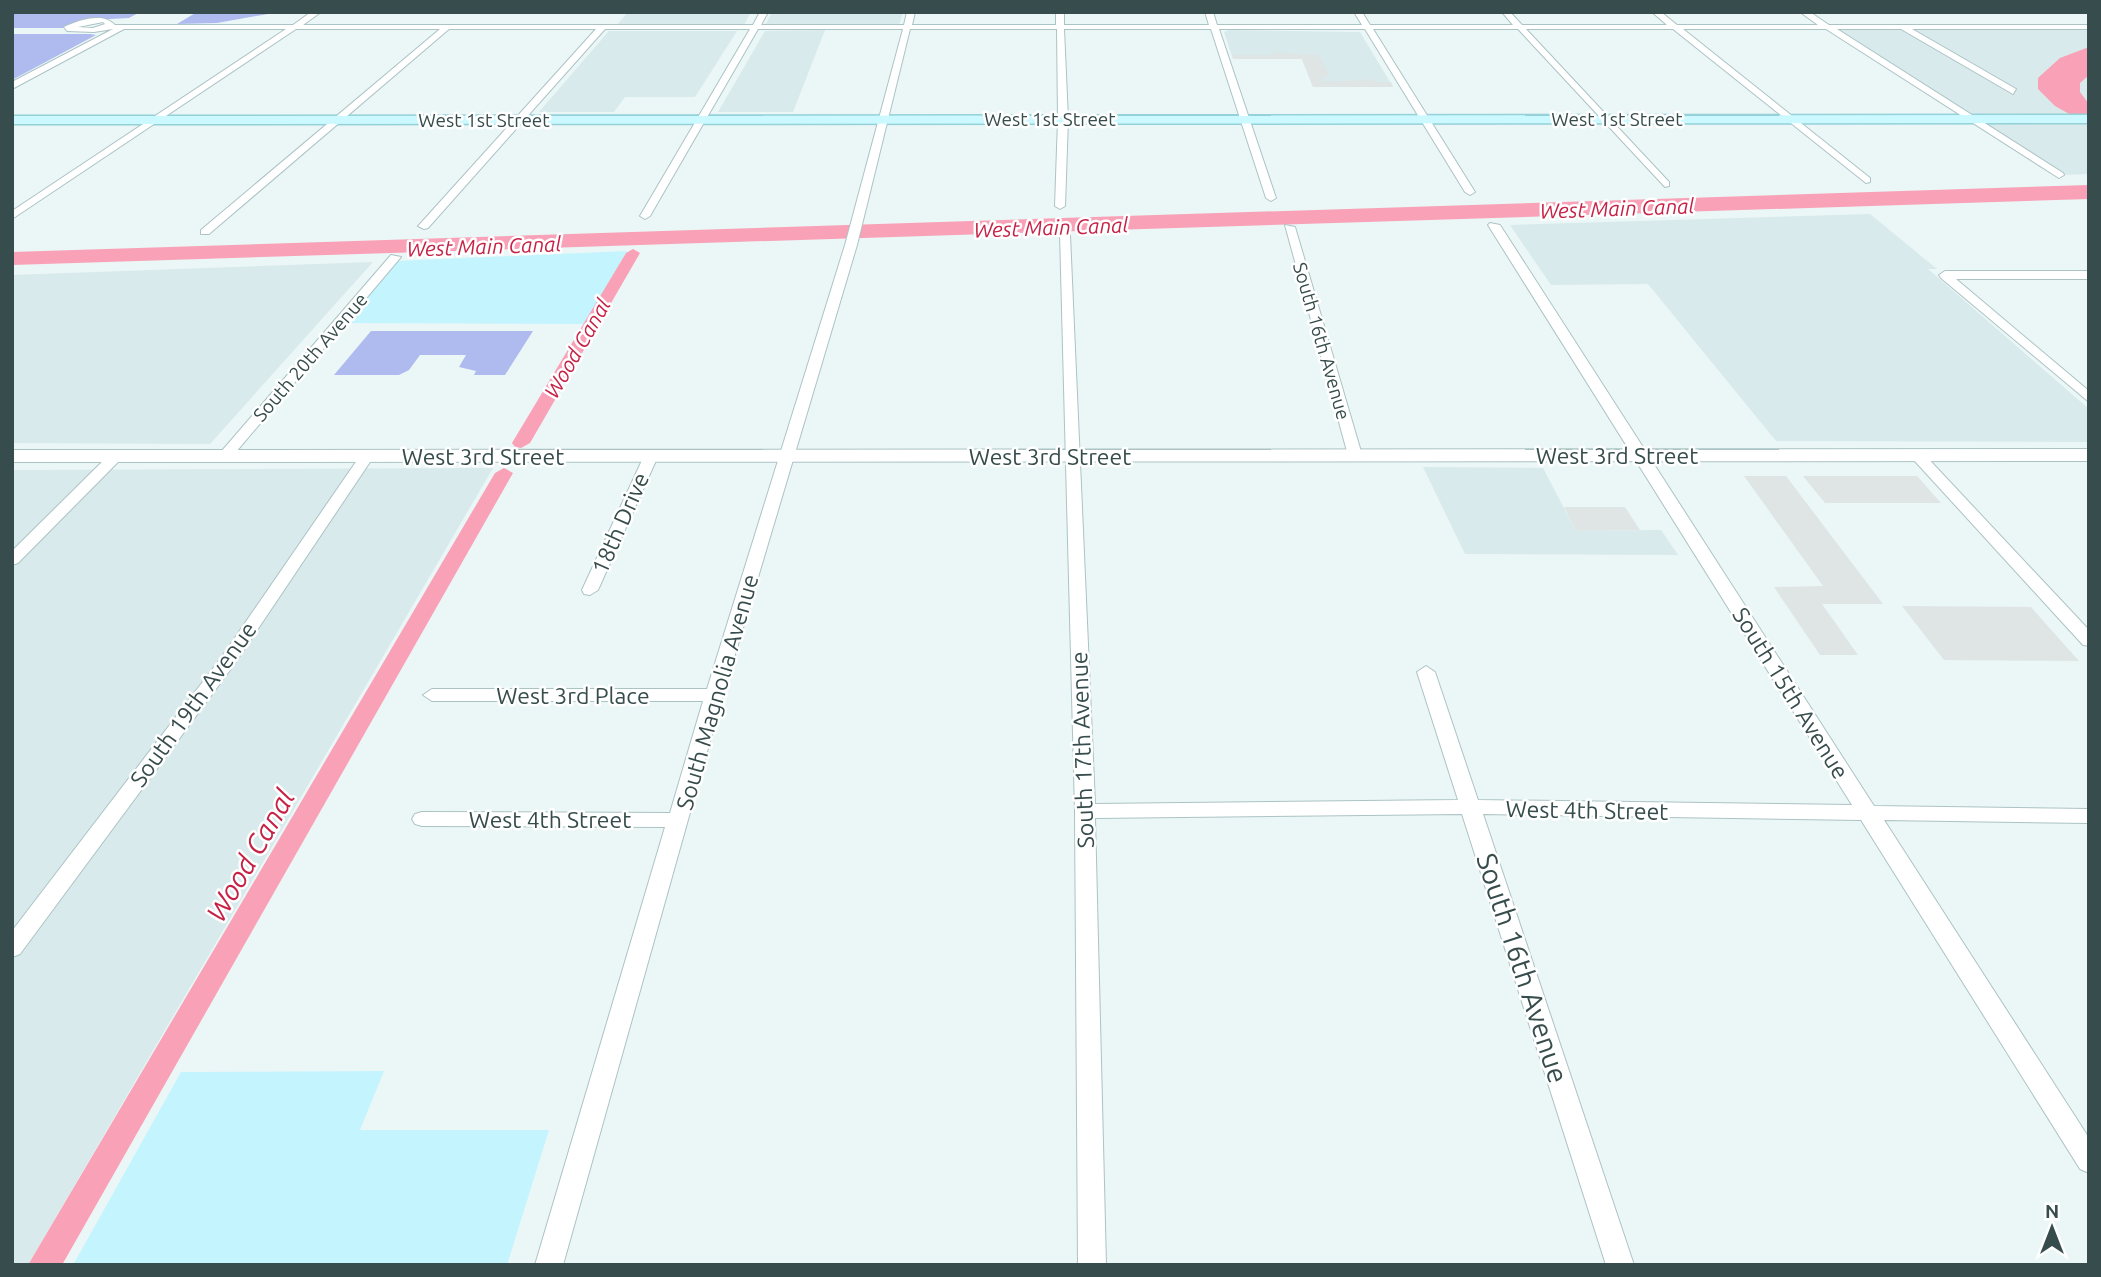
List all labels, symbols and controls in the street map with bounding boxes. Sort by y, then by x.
street label: West 1st Street [984,108,1116,130]
street label: West 1st Street [1551,108,1683,130]
street label: West 1st Street [418,109,550,131]
water label: West Main Canal [1539,193,1695,223]
water label: West Main Canal [973,212,1129,242]
water label: West Main Canal [406,231,562,261]
street label: South 16th Avenue [1289,260,1355,422]
street label: South 20th Avenue [248,288,372,426]
water label: Wood Canal [539,294,615,402]
street label: West 3rd Street [1536,443,1698,468]
street label: West 3rd Street [402,444,564,469]
street label: West 3rd Street [969,444,1131,469]
street label: 18th Drive [587,469,653,577]
street label: South Magnolia Avenue [671,571,763,813]
street label: South 15th Avenue [1728,603,1854,783]
street label: South 19th Avenue [125,617,261,791]
street label: South 17th Avenue [1066,651,1098,849]
street label: West 3rd Place [496,683,650,708]
water label: Wood Canal [200,783,300,927]
street label: West 4th Street [1506,796,1668,824]
street label: West 4th Street [469,807,631,832]
street label: South 16th Avenue [1471,849,1575,1087]
north arrow [2017,1193,2087,1263]
text: N [2045,1200,2059,1222]

